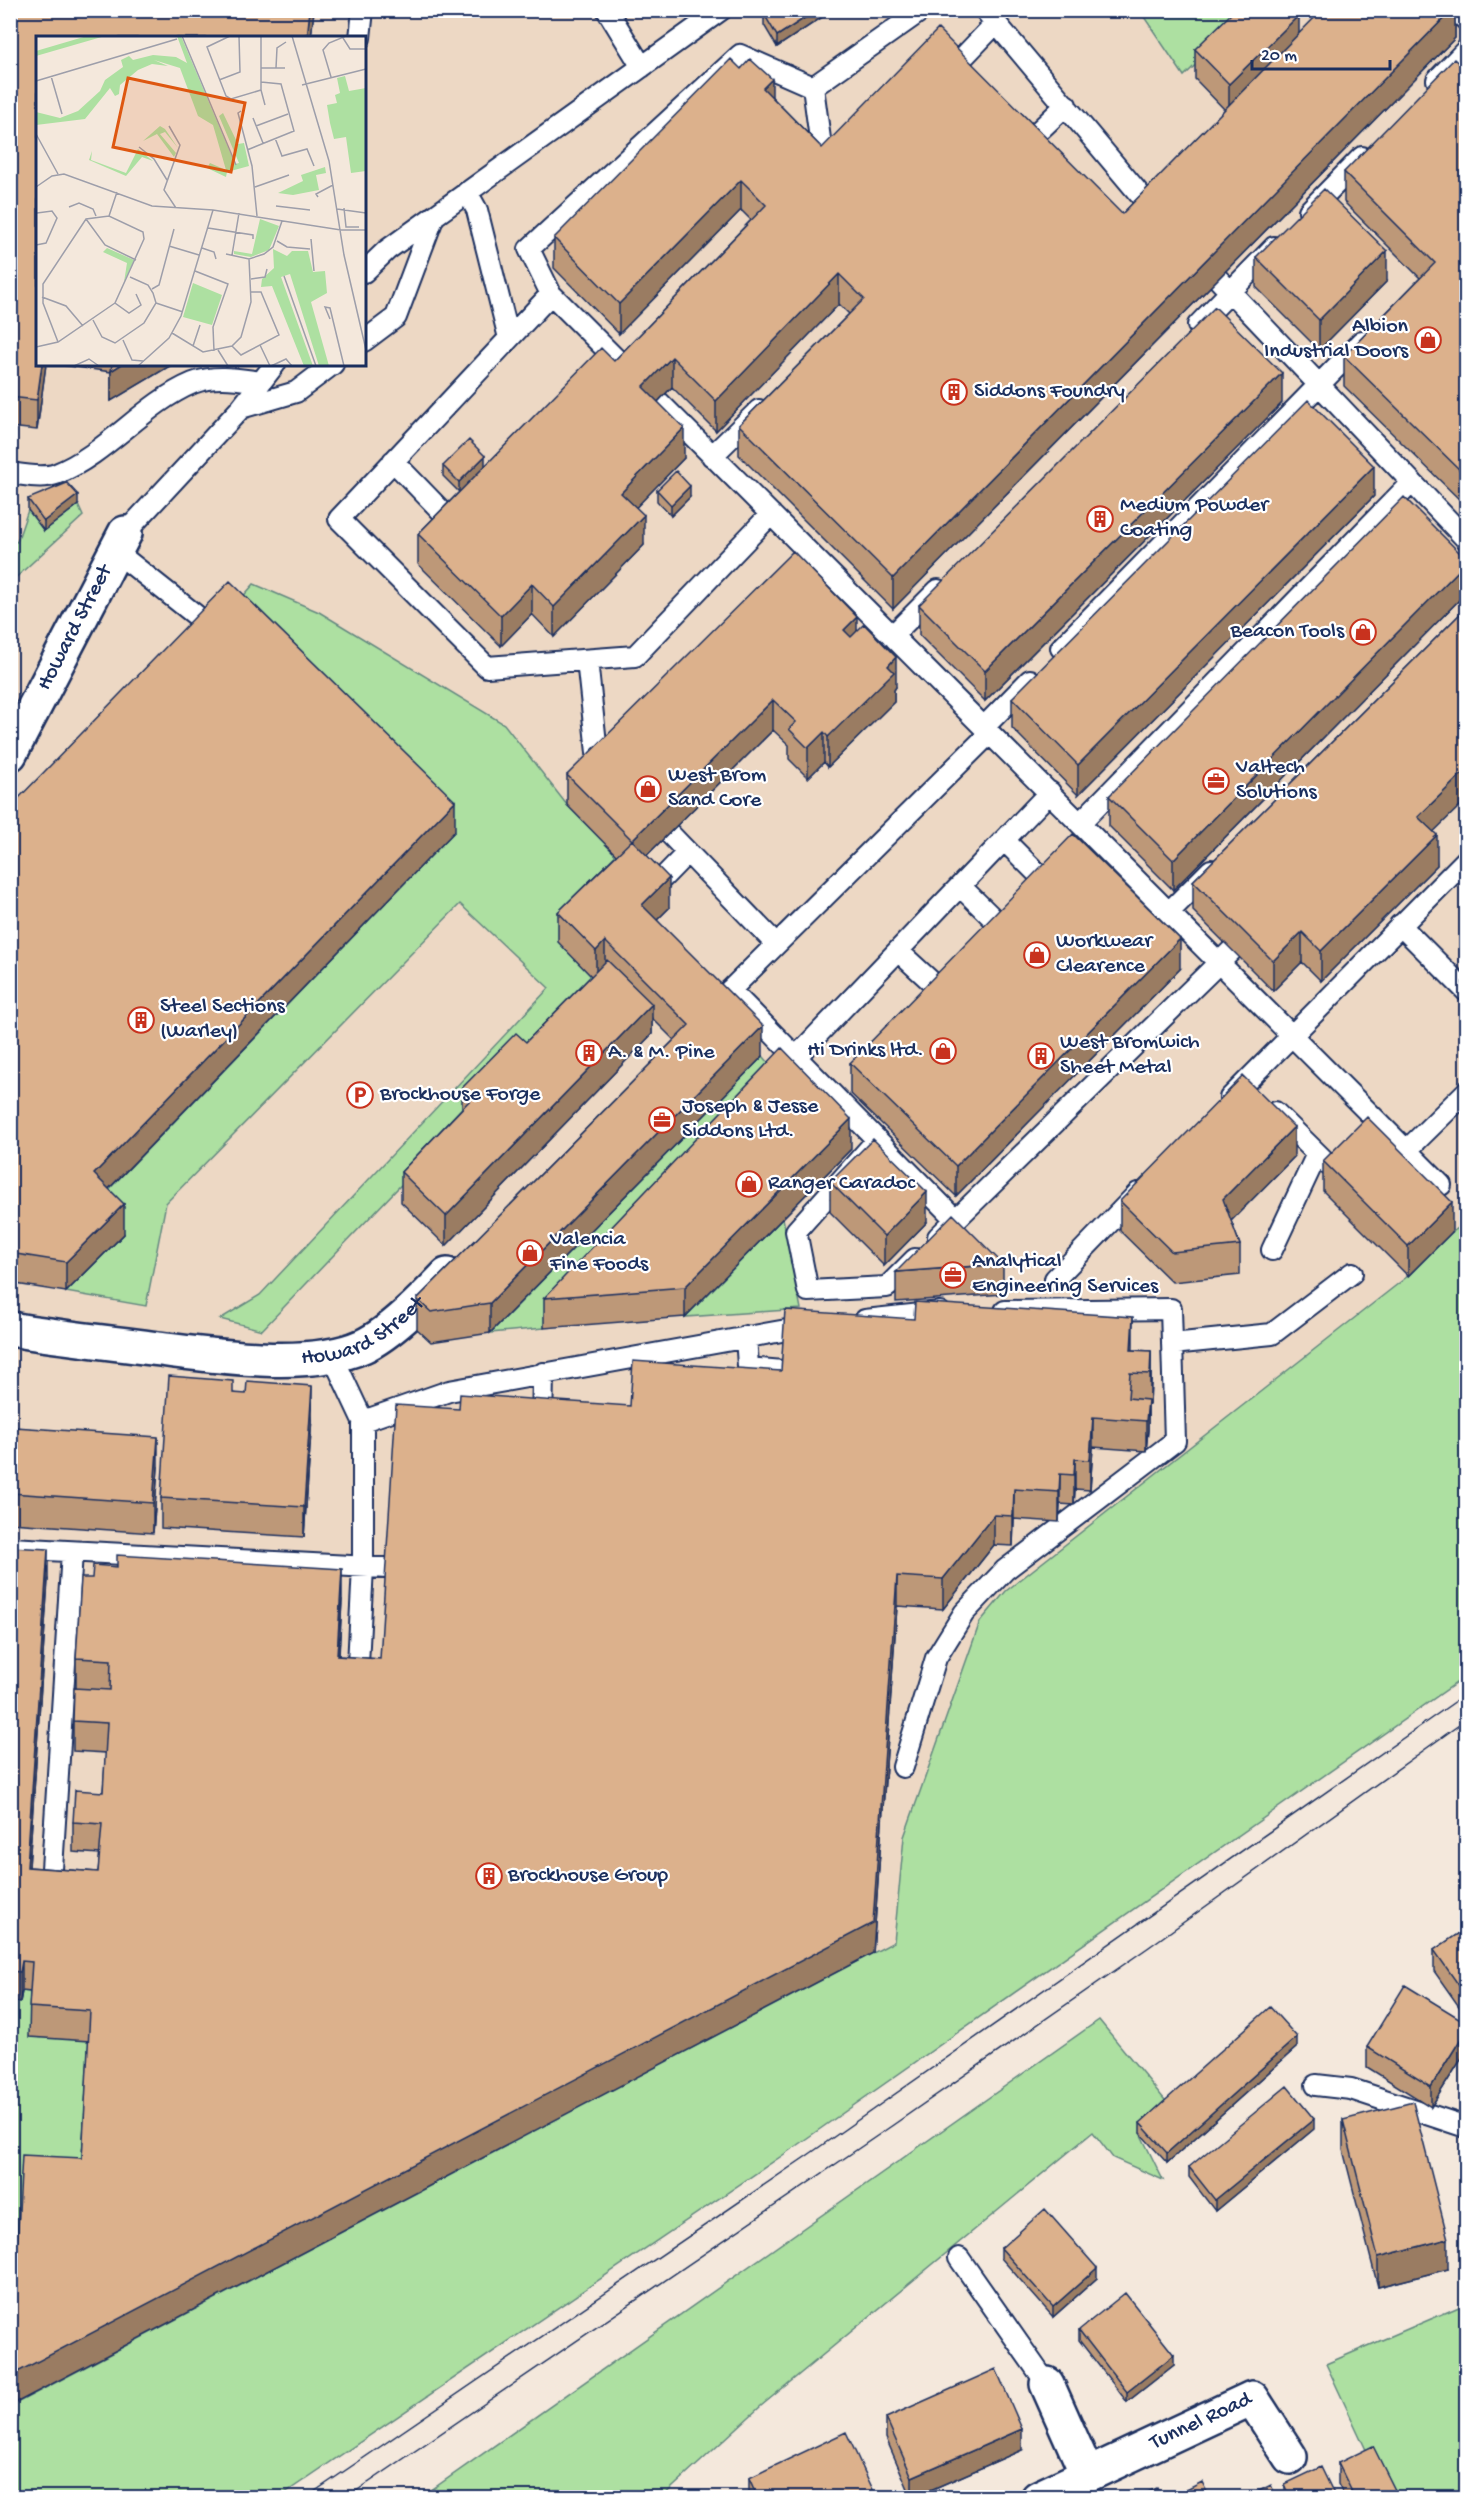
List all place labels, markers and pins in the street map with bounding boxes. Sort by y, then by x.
place label: Albion Industrial Doors [1264,314,1409,365]
shop icon: Albion Industrial Doors [1413,325,1443,355]
building icon: Siddons Foundry [939,377,969,407]
place label: Siddons Foundry [974,379,1125,405]
place label: Medium Powder Coating [1120,493,1270,544]
building icon: Medium Powder Coating [1085,504,1115,534]
shop icon: Beacon Tools [1348,617,1378,647]
place label: Beacon Tools [1229,619,1345,645]
place label: Valtech Solutions [1235,755,1317,806]
place label: West Brom Sand Core [668,763,767,814]
office icon: Valtech Solutions [1201,766,1231,796]
shop icon: West Brom Sand Core [633,774,663,804]
place label: Workwear Clearence [1056,929,1154,980]
shop icon: Workwear Clearence [1022,940,1052,970]
place label: Steel Sections (Warley) [160,994,286,1045]
building icon: Steel Sections (Warley) [126,1005,156,1035]
place label: West Bromwich Sheet Metal [1060,1030,1200,1081]
shop icon: Hi Drinks ltd. [928,1036,958,1066]
building icon: A. & M. Pine [574,1038,604,1068]
place label: Hi Drinks ltd. [807,1038,924,1064]
place label: A. & M. Pine [608,1040,715,1066]
building icon: West Bromwich Sheet Metal [1026,1041,1056,1071]
parking icon: Brockhouse Forge [345,1080,375,1110]
place label: Brockhouse Forge [379,1082,541,1108]
place label: Joseph & Jesse Siddons Ltd. [682,1094,819,1145]
office icon: Joseph & Jesse Siddons Ltd. [647,1105,677,1135]
shop icon: Ranger Caradoc [734,1169,764,1199]
place label: Ranger Caradoc [768,1171,917,1197]
place label: Valencia Fine Foods [549,1227,649,1278]
shop icon: Valencia Fine Foods [515,1238,545,1268]
place label: Analytical Engineering Services [972,1249,1159,1300]
office icon: Analytical Engineering Services [938,1260,968,1290]
building icon: Brockhouse Group [474,1861,504,1891]
place label: Brockhouse Group [507,1863,668,1889]

